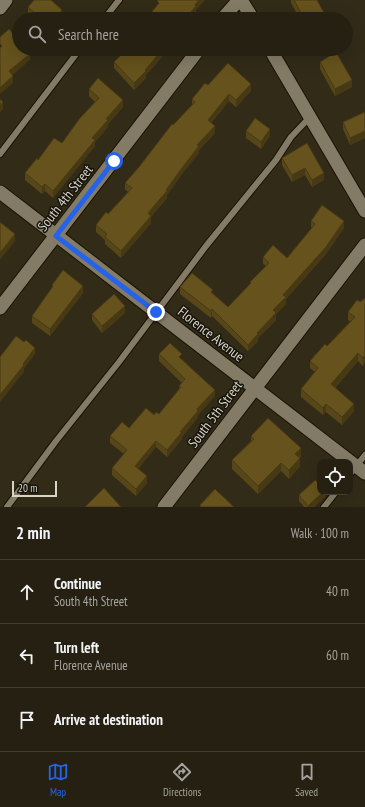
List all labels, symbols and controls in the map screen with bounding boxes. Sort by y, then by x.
search box [12,12,353,56]
icon: search [26,23,48,45]
text: Search here [58,25,119,44]
route start [105,152,123,170]
street label: South 4th Street [33,161,97,235]
street label: Florence Avenue [174,302,248,366]
route end [147,303,165,321]
street label: South 5th Street [184,377,246,451]
map controls [317,459,353,495]
button: locate [317,459,353,495]
scale bar [12,479,57,498]
text: 20 m [18,481,37,495]
text: 2 min [16,522,50,544]
text: Walk · 100 m [291,525,349,542]
text: Continue [54,574,101,593]
icon: ahead [16,581,38,603]
text: 40 m [326,583,349,600]
text: South 4th Street [54,593,128,610]
text: Turn left [54,638,99,657]
icon: left [16,645,38,667]
text: 60 m [326,647,349,664]
text: Florence Avenue [54,657,128,674]
icon: arrive [16,709,38,731]
text: Arrive at destination [54,710,163,729]
tab: Map [47,761,69,799]
tab: Directions [163,761,201,799]
tab: Saved [295,761,318,799]

